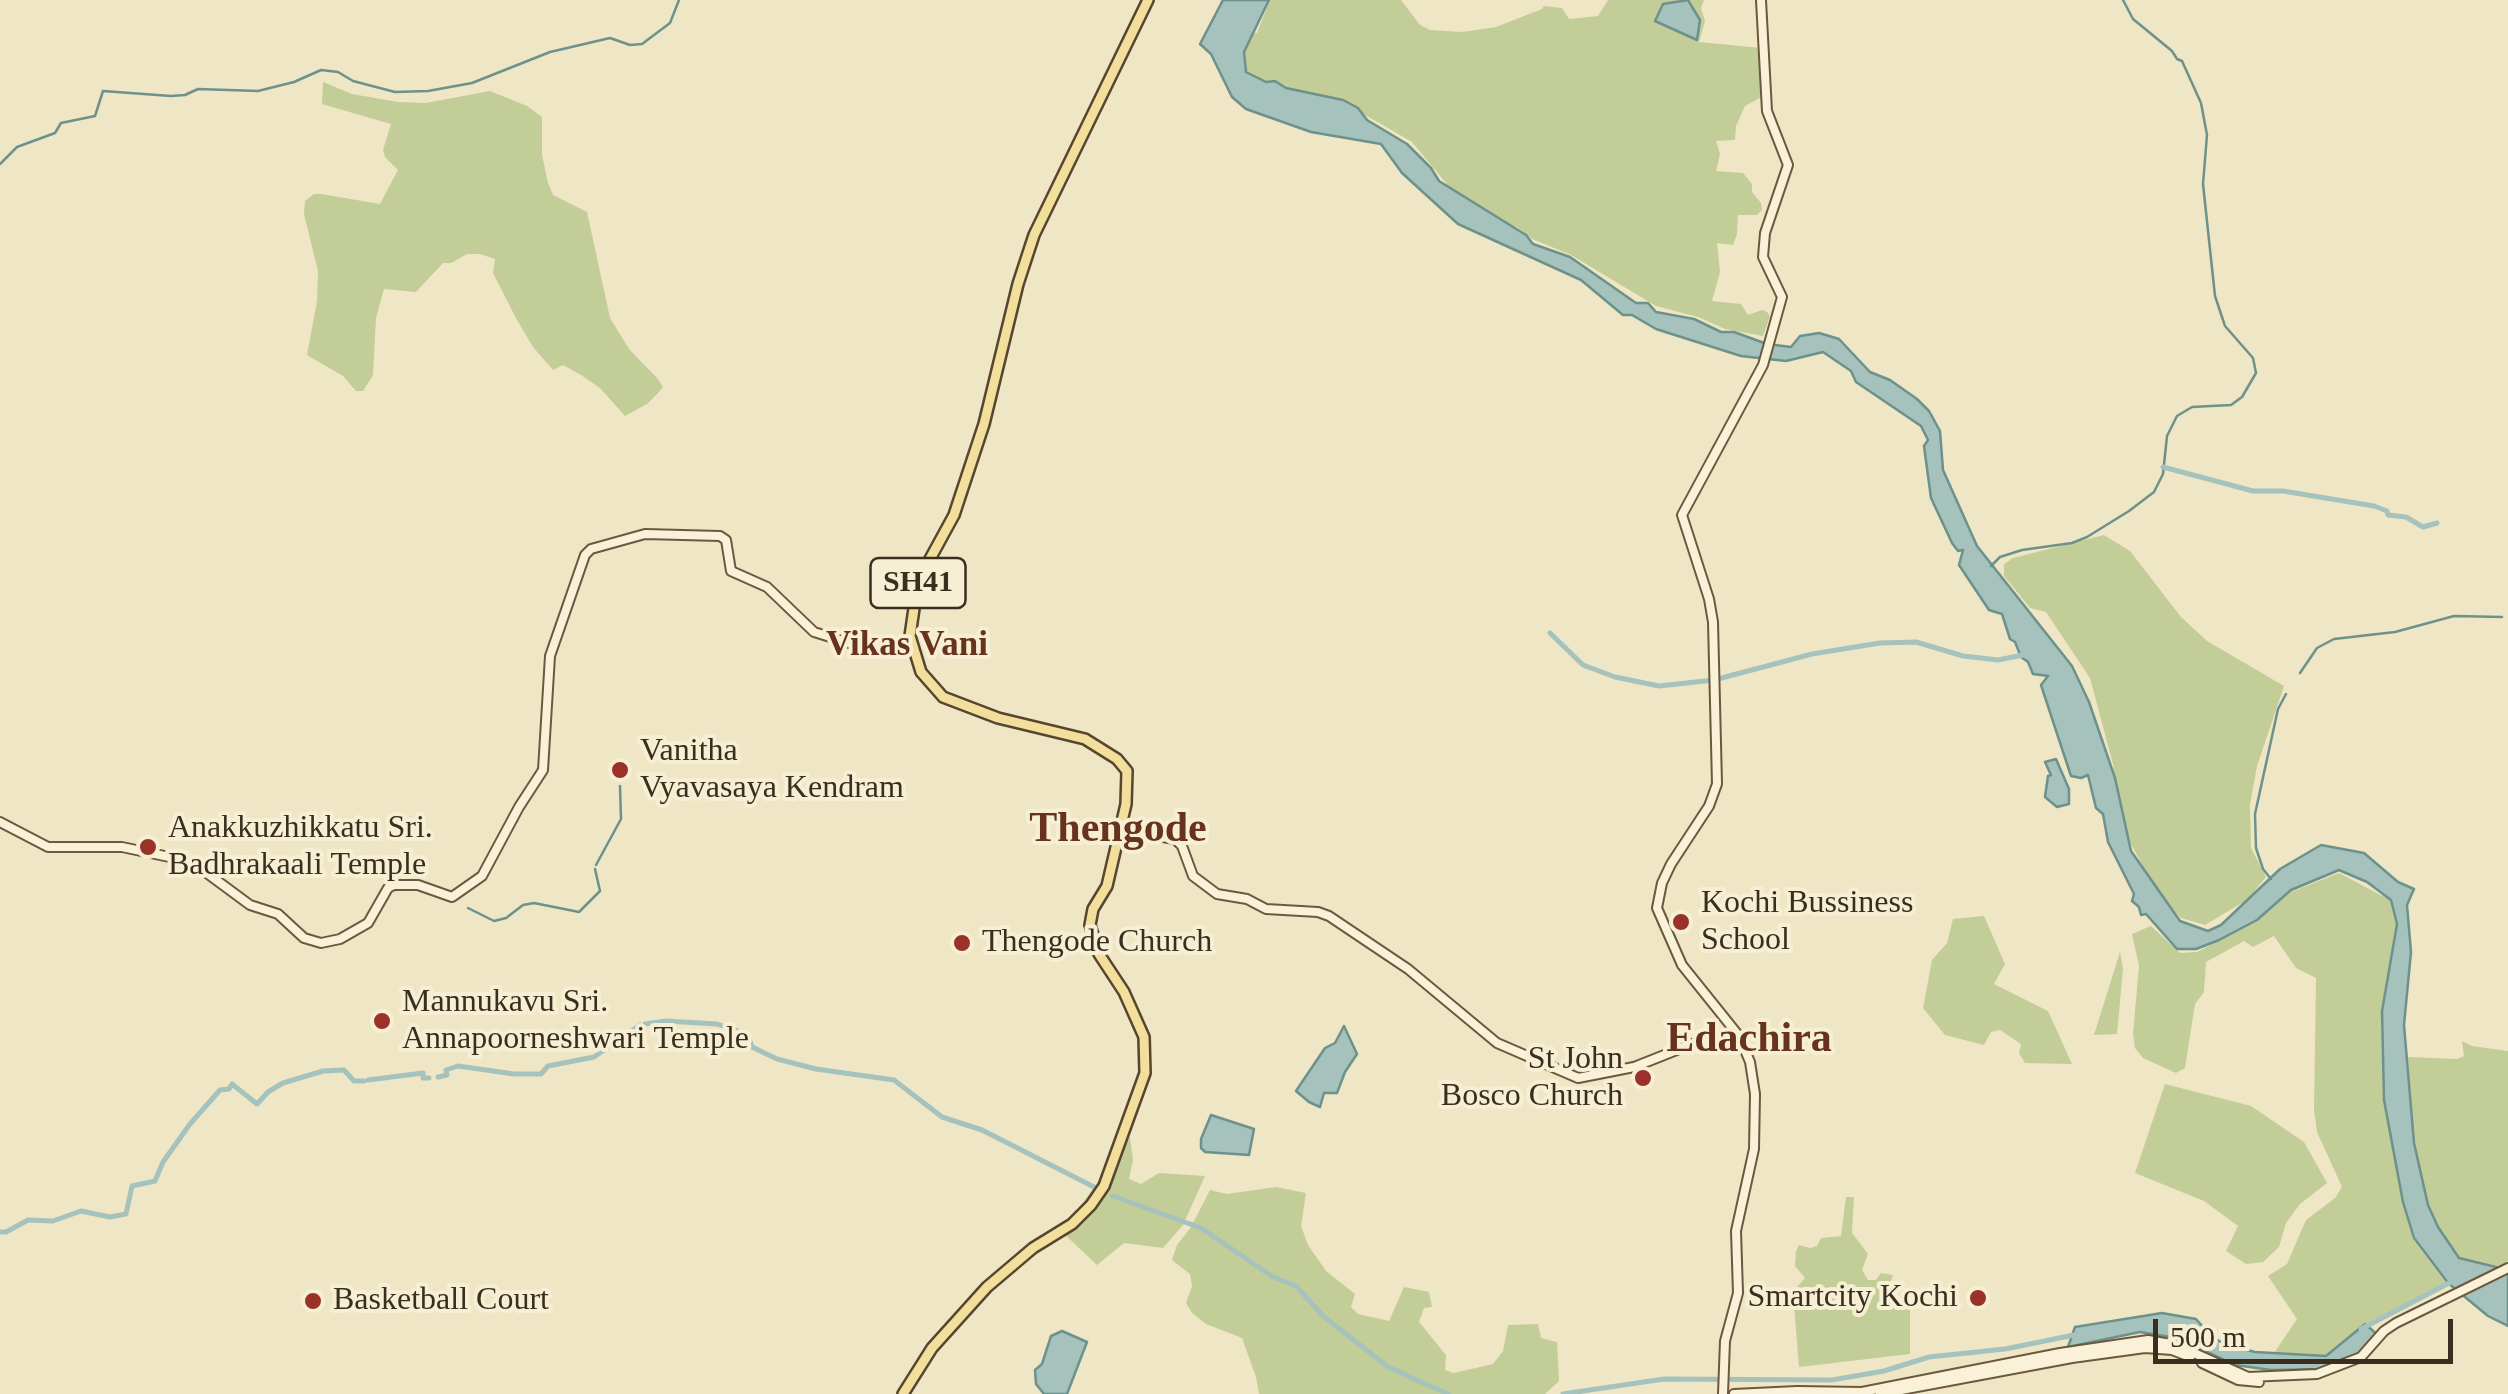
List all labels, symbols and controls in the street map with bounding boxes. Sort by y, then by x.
road number: SH41 [870,558,966,608]
district label: Vikas Vani [816,625,998,667]
place label: Vanitha Vyavasaya Kendram [640,733,943,808]
marker: Vanitha Vyavasaya Kendram [609,759,631,781]
district label: Thengode [1014,805,1222,855]
place label: Anakkuzhikkatu Sri. Badhrakaali Temple [168,810,466,885]
marker: Anakkuzhikkatu Sri. Badhrakaali Temple [137,836,159,858]
place label: Kochi Bussiness School [1701,885,1941,960]
marker: Kochi Bussiness School [1670,911,1692,933]
place label: Thengode Church [982,924,1252,962]
marker: Thengode Church [951,932,973,954]
place label: Mannukavu Sri. Annapoorneshwari Temple [402,984,808,1059]
marker: Mannukavu Sri. Annapoorneshwari Temple [371,1010,393,1032]
district label: Edachira [1658,1015,1840,1065]
place label: St John Bosco Church [1415,1041,1623,1116]
marker: St John Bosco Church [1632,1067,1654,1089]
place label: Smartcity Kochi [1724,1279,1958,1317]
place label: Basketball Court [333,1282,582,1320]
marker: Smartcity Kochi [1967,1287,1989,1309]
marker: Basketball Court [302,1290,324,1312]
scale bar [2158,1299,2458,1361]
text: 500 m [2170,1320,2246,1353]

